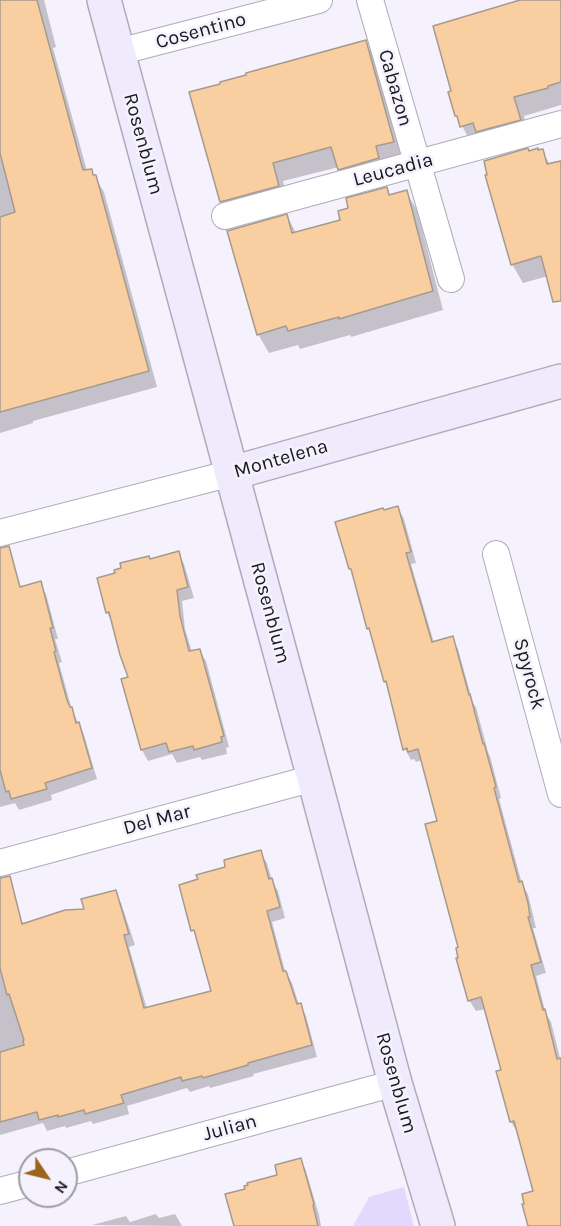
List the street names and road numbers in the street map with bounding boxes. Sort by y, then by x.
street label: Cosentino [153,7,249,55]
street label: Cabazon [373,47,417,129]
street label: Rosenblum [118,91,168,197]
street label: Leucadia [350,148,436,192]
street label: Montelena [231,434,331,484]
street label: Rosenblum [245,560,295,666]
street label: Spyrock [508,636,550,712]
street label: Del Mar [121,799,193,841]
street label: Rosenblum [370,1030,422,1136]
street label: Julian [200,1109,260,1147]

